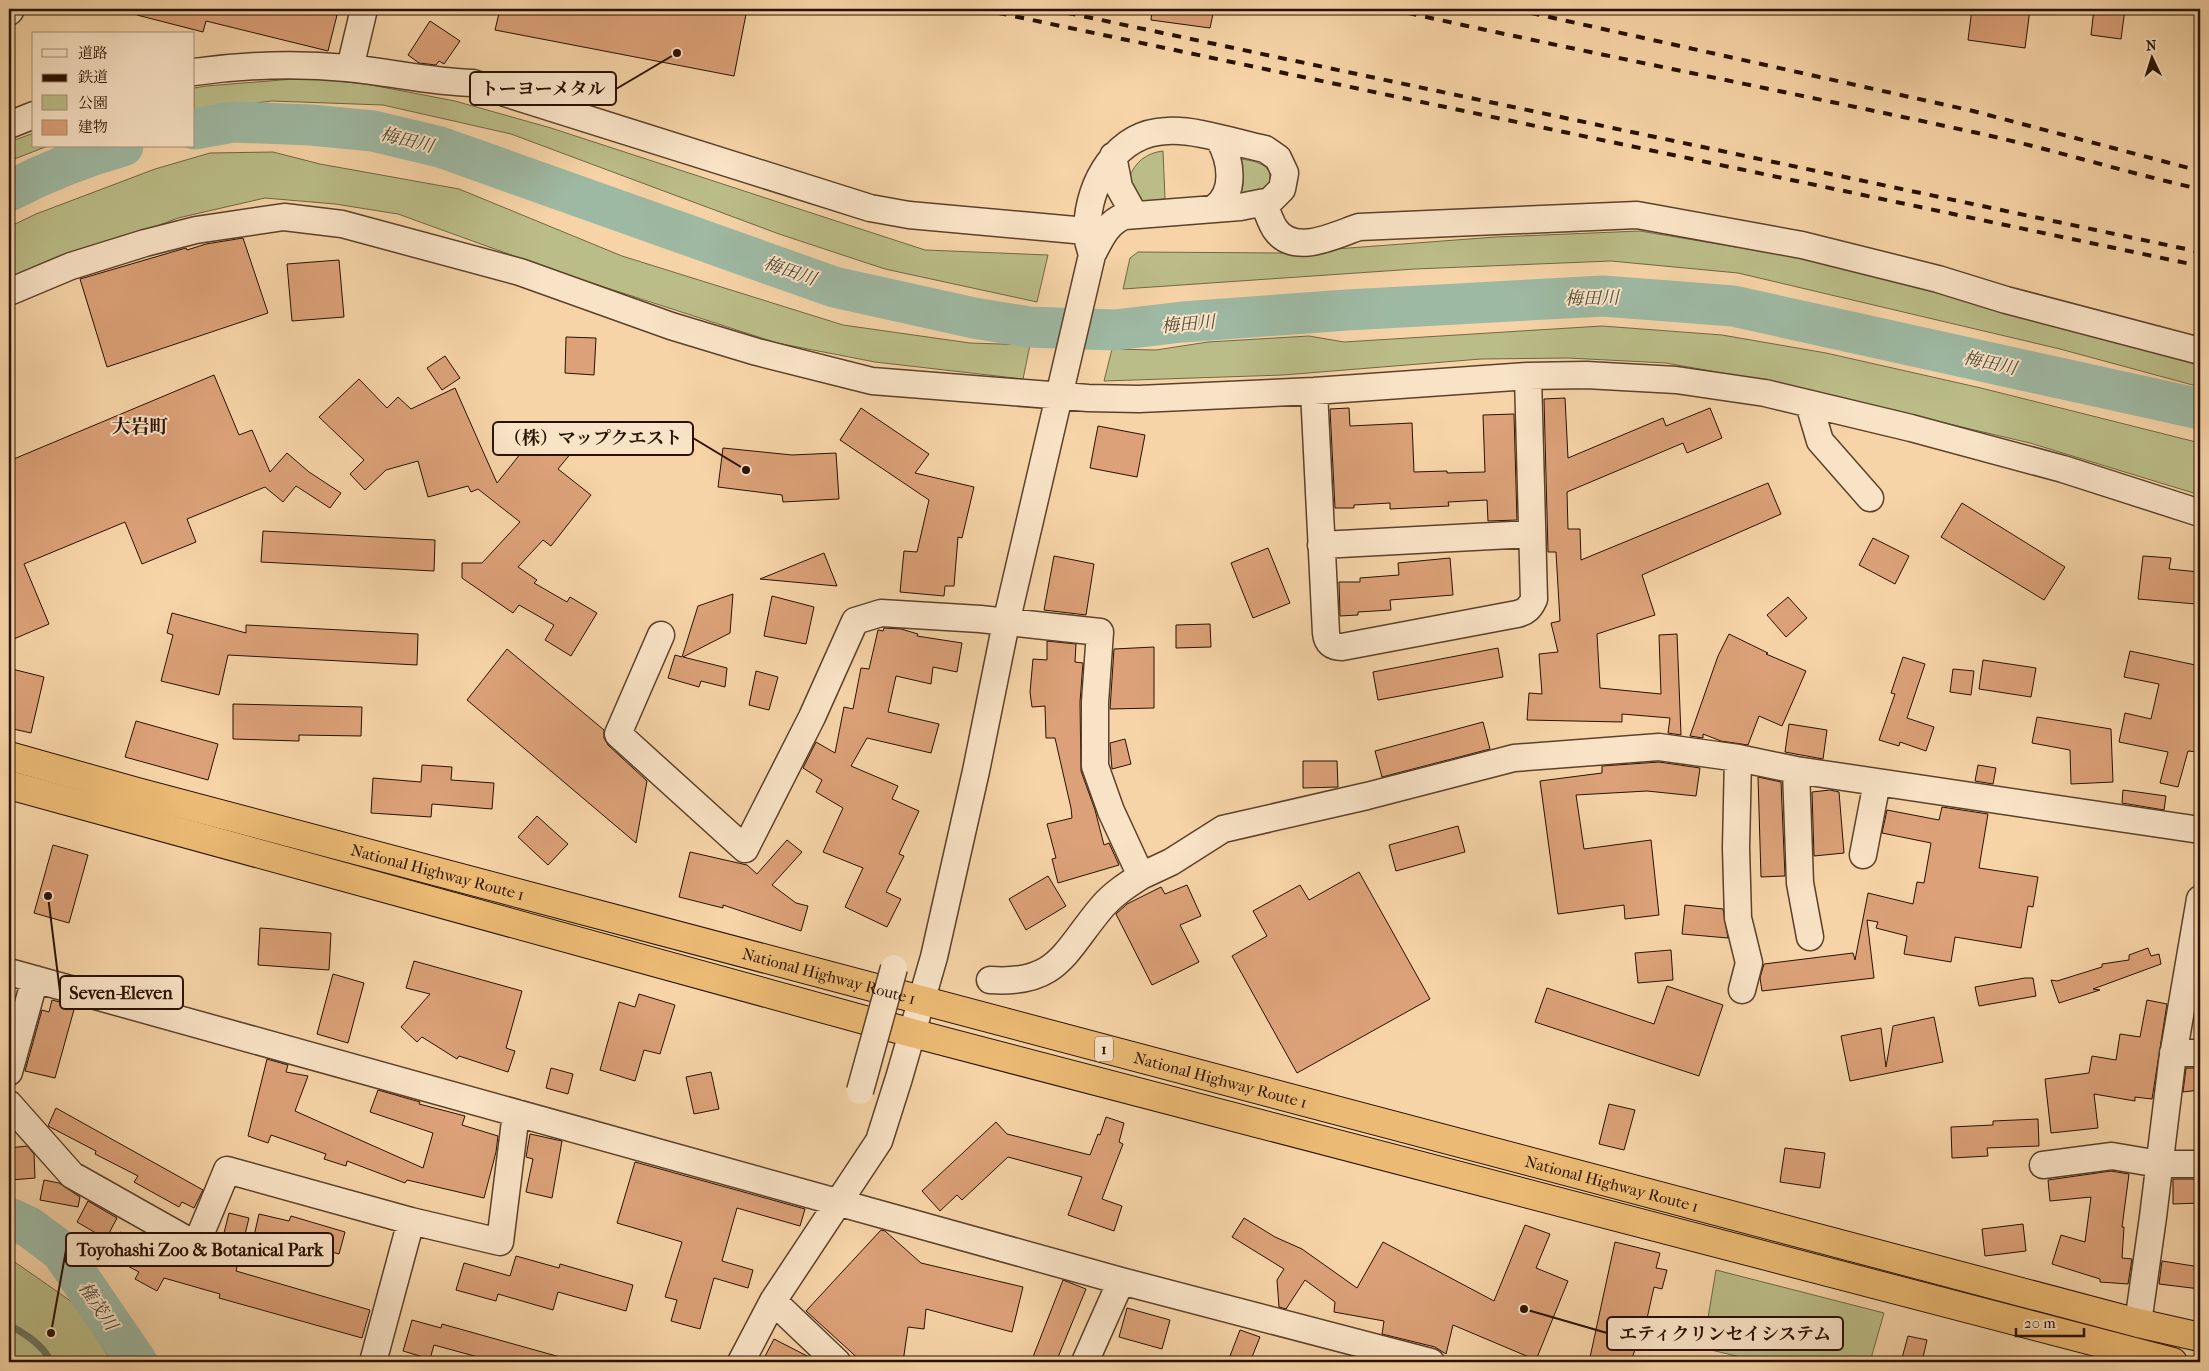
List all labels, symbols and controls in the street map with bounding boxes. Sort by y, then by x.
legend [32,32,195,148]
north arrow [2126,32,2176,82]
text: N [2145,37,2157,54]
text: 道路 [78,44,108,62]
text: 鉄道 [78,68,108,86]
callout: トーヨーメタル [470,72,616,105]
text: トーヨーメタル [480,79,606,100]
text: 公園 [78,94,108,112]
text: 建物 [78,118,108,136]
water label: 梅田川 [378,124,438,158]
water label: 梅田川 [761,253,821,291]
water label: 梅田川 [1565,287,1621,309]
water label: 梅田川 [1160,312,1218,337]
water label: 梅田川 [1961,348,2020,380]
district label: 大岩町 [111,416,169,438]
callout: （株）マップクエスト [493,422,693,455]
text: （株）マップクエスト [504,428,682,449]
street label: National Highway Route 1 [349,840,526,904]
street label: National Highway Route 1 [740,944,918,1008]
callout: Seven-Eleven [60,976,183,1009]
text: Seven-Eleven [69,983,173,1004]
road number: 1 [1095,1036,1113,1062]
street label: National Highway Route 1 [1132,1048,1309,1112]
street label: National Highway Route 1 [1523,1152,1701,1216]
callout: Toyohashi Zoo & Botanical Park [66,1233,333,1266]
text: Toyohashi Zoo & Botanical Park [76,1240,324,1261]
water label: 権茂川 [74,1278,123,1336]
scale bar [2016,1306,2084,1338]
text: 20 m [2024,1314,2056,1332]
callout: エティクリンセイシステム [1607,1317,1843,1350]
text: エティクリンセイシステム [1619,1324,1831,1345]

